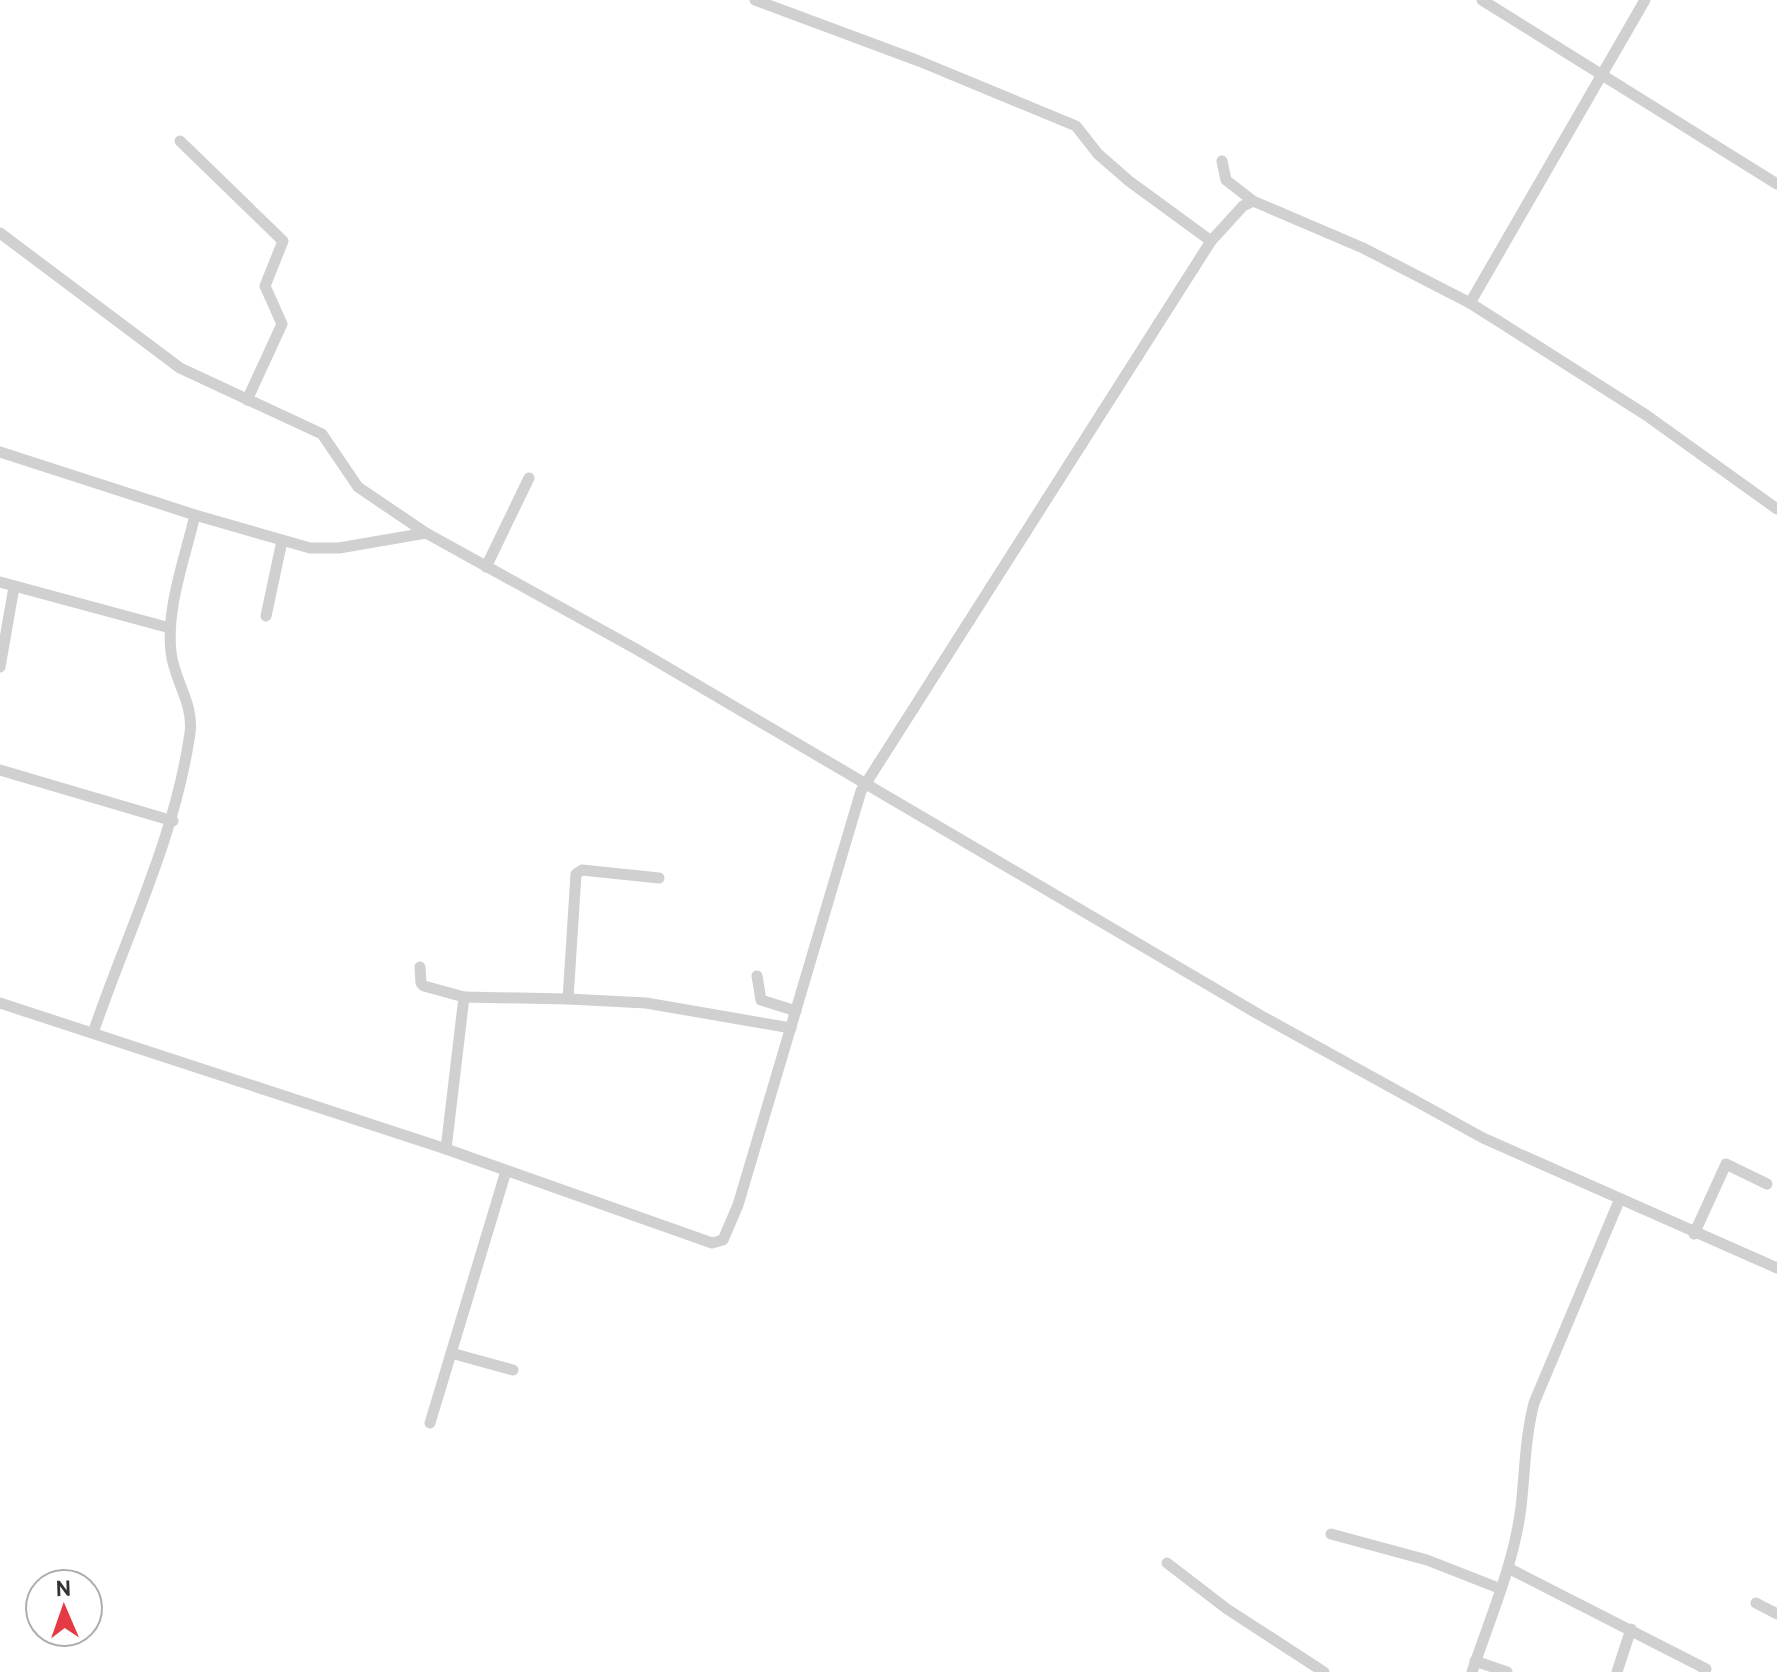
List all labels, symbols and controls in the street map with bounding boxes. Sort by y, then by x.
north arrow [24,1568,104,1648]
text: N [55,1577,72,1604]

